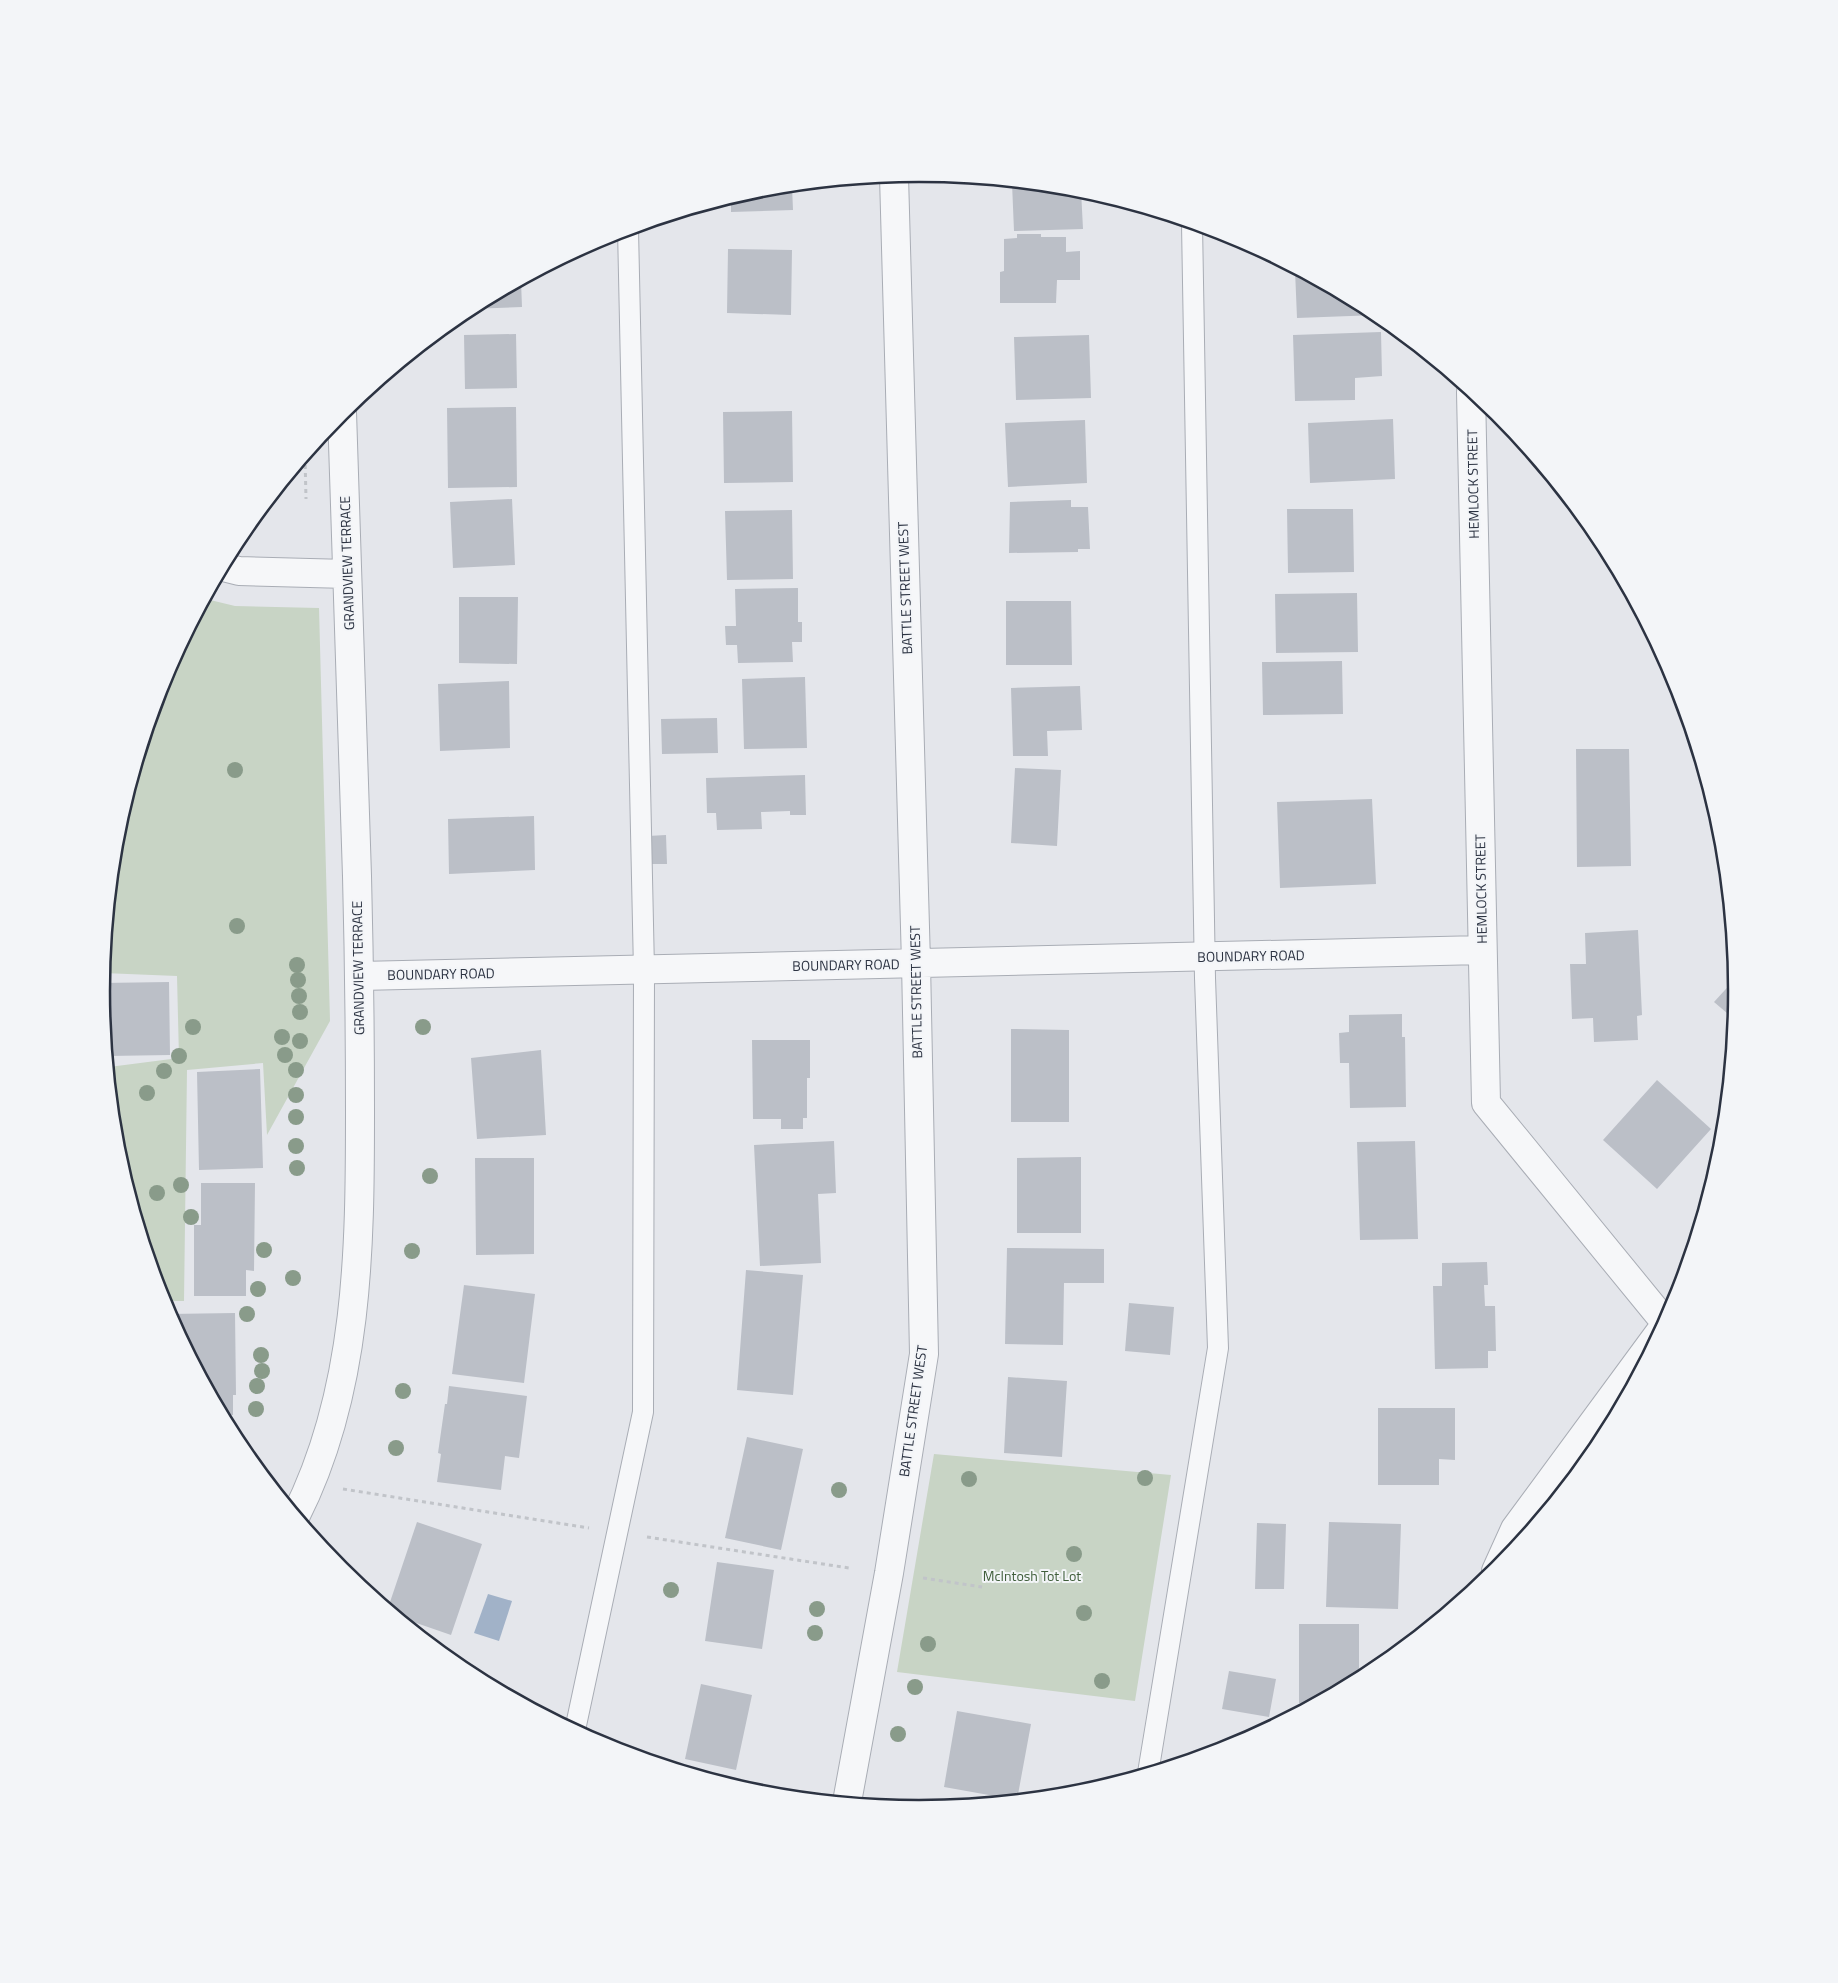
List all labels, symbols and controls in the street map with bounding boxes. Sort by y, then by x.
street label: HEMLOCK STREET [1461,428,1484,539]
street label: GRANDVIEW TERRACE [334,495,359,631]
street label: BATTLE STREET WEST [892,521,917,655]
street label: HEMLOCK STREET [1469,833,1492,944]
street label: GRANDVIEW TERRACE [346,900,369,1035]
street label: BATTLE STREET WEST [904,925,927,1059]
street label: BOUNDARY ROAD [1197,944,1305,967]
street label: BOUNDARY ROAD [792,953,900,976]
street label: BOUNDARY ROAD [387,962,495,985]
street label: BATTLE STREET WEST [893,1343,932,1478]
park label: McIntosh Tot Lot [983,1565,1081,1586]

